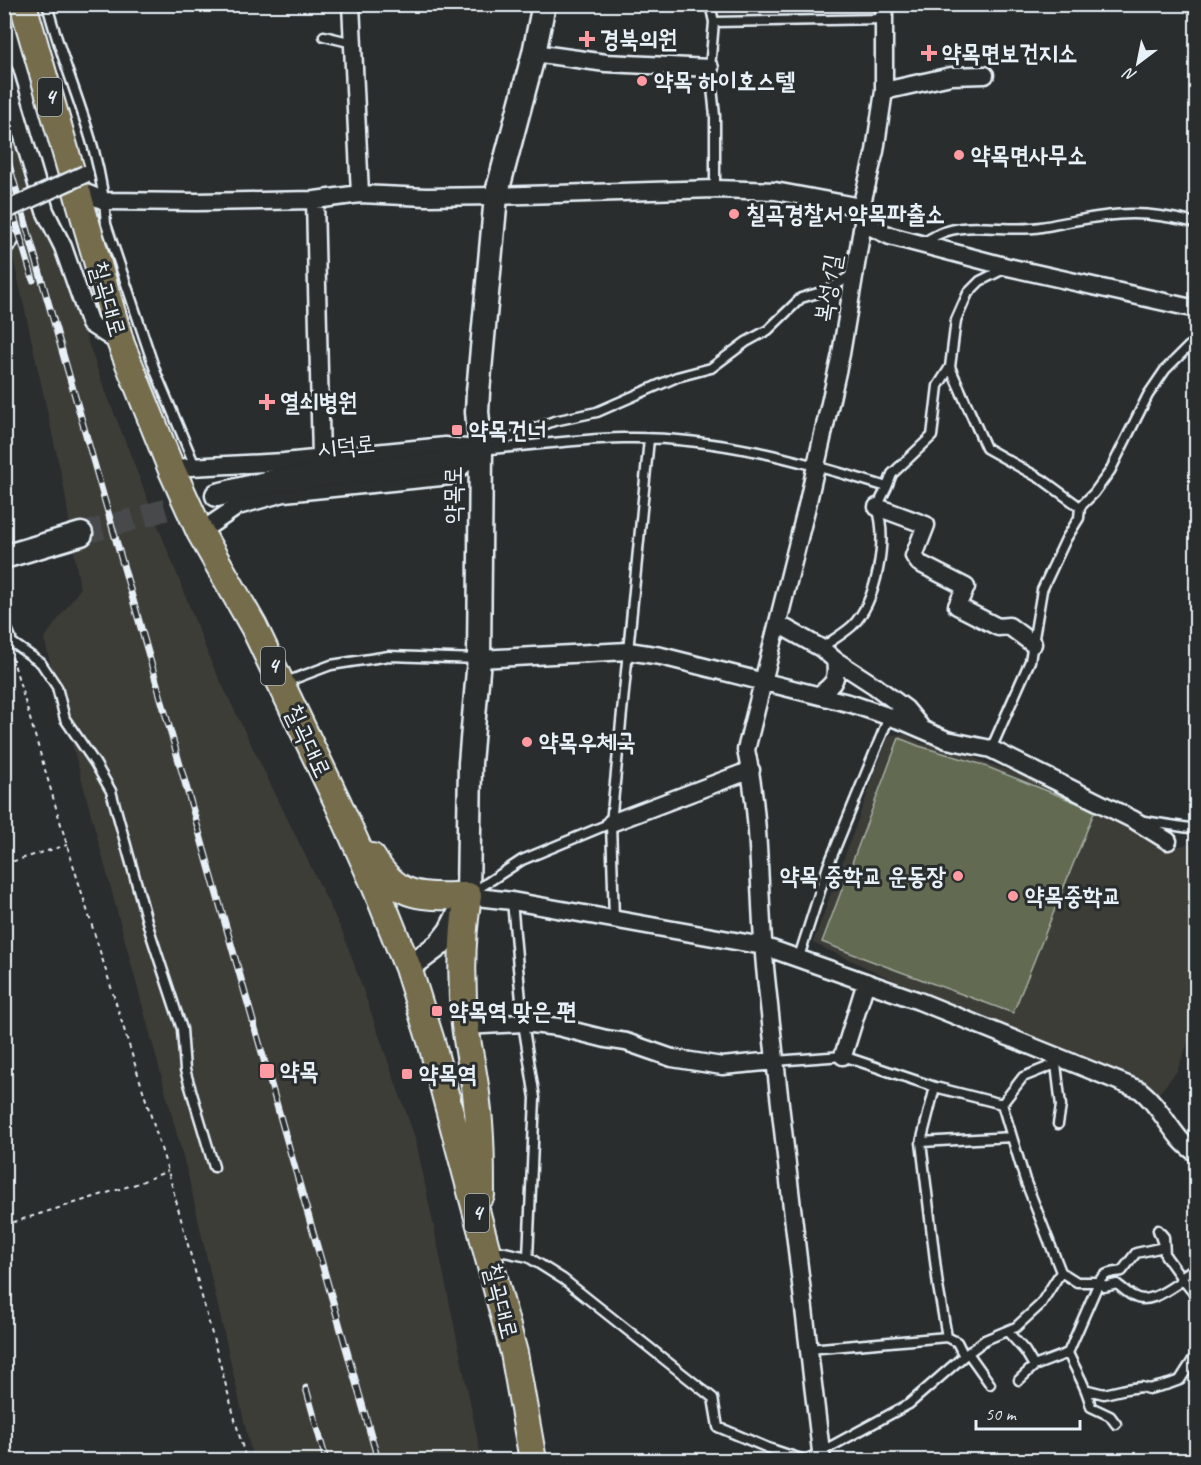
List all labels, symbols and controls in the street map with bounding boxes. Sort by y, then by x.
place label: 경북의원 [600,24,677,54]
marker: 경북의원 [578,30,596,48]
north arrow [1108,33,1168,93]
place label: 약목면보건지소 [942,38,1077,68]
marker: 약목면보건지소 [920,44,938,62]
text: N [1118,62,1140,86]
place label: 약목 하이호스텔 [654,66,796,96]
marker: 약목 하이호스텔 [635,74,649,88]
road number: 4 [38,78,62,116]
place label: 약목면사무소 [971,140,1087,170]
marker: 약목면사무소 [952,148,966,162]
place label: 칠곡경찰서 약목파출소 [746,199,945,229]
marker: 칠곡경찰서 약목파출소 [727,207,741,221]
street label: 복성1길 [808,252,848,324]
street label: 칠곡대로 [83,258,133,340]
place label: 열쇠병원 [280,387,357,417]
marker: 열쇠병원 [258,393,276,411]
place label: 약목건너 [469,415,546,445]
marker: 약목건너 [450,423,464,437]
street label: 시덕로 [316,428,376,464]
street label: 약목로 [438,466,468,524]
road number: 4 [261,647,285,685]
street label: 칠곡대로 [278,700,338,782]
place label: 약목우체국 [539,727,636,757]
marker: 약목우체국 [520,735,534,749]
place label: 약목 중학교 운동장 [780,861,947,891]
marker: 약목 중학교 운동장 [951,869,965,883]
place label: 약목중학교 [1025,881,1122,911]
marker: 약목중학교 [1006,889,1020,903]
place label: 약목역 맞은 편 [449,996,577,1026]
marker: 약목역 맞은 편 [430,1004,444,1018]
place label: 약목 [280,1056,319,1086]
place label: 약목역 [419,1059,477,1089]
marker: 약목 [258,1062,276,1080]
marker: 약목역 [400,1067,414,1081]
road number: 4 [465,1194,489,1232]
street label: 칠곡대로 [477,1260,525,1342]
scale bar [976,1393,1080,1431]
text: 50 m [985,1403,1018,1425]

